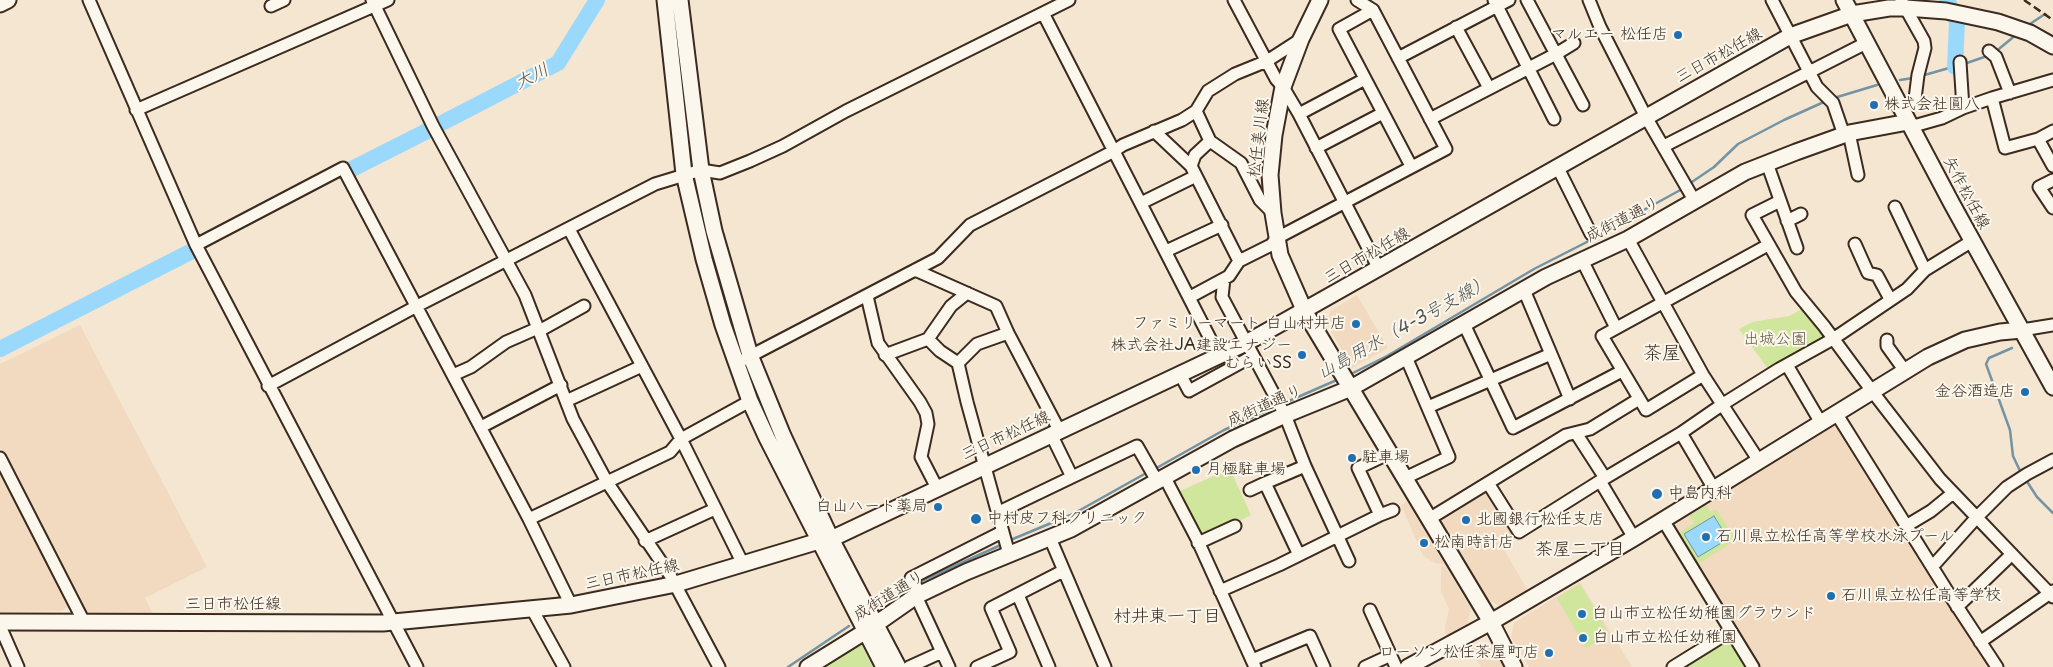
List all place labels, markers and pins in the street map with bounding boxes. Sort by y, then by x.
place label: マルエー 松任店 [1551,25,1668,45]
marker: マルエー 松任店 [1672,29,1684,41]
place label: 株式会社圓八 [1884,95,1980,115]
marker: 株式会社圓八 [1868,99,1880,111]
place label: ファミリーマート 白山村井店 [1133,314,1346,334]
marker: ファミリーマート 白山村井店 [1350,318,1362,330]
place label: 株式会社JA建設エナジー むらいSS [1110,336,1292,374]
marker: 株式会社JA建設エナジー むらいSS [1296,349,1308,361]
place label: 金谷酒造店 [1935,382,2015,402]
marker: 金谷酒造店 [2019,386,2031,398]
place label: 駐車場 [1362,448,1410,468]
marker: 駐車場 [1346,452,1358,464]
place label: 月極駐車場 [1206,460,1286,480]
marker: 月極駐車場 [1190,464,1202,476]
place label: 中島内科 [1668,484,1732,504]
marker: 中島内科 [1650,487,1664,501]
place label: 白山ハート薬局 [816,497,928,517]
marker: 白山ハート薬局 [932,501,944,513]
place label: 中村皮フ科クリニック [987,509,1147,529]
place label: 北國銀行松任支店 [1476,510,1604,530]
marker: 中村皮フ科クリニック [969,512,983,526]
marker: 北國銀行松任支店 [1460,514,1472,526]
place label: 石川県立松任高等学校水泳プール [1716,527,1955,547]
marker: 石川県立松任高等学校水泳プール [1700,531,1712,543]
place label: 松南時計店 [1434,533,1514,553]
marker: 松南時計店 [1418,537,1430,549]
place label: 石川県立松任高等学校 [1841,586,2001,606]
marker: 石川県立松任高等学校 [1825,590,1837,602]
place label: 白山市立松任幼稚園グラウンド [1592,604,1816,624]
marker: 白山市立松任幼稚園グラウンド [1576,608,1588,620]
place label: 白山市立松任幼稚園 [1593,628,1737,648]
marker: 白山市立松任幼稚園 [1577,632,1589,644]
place label: ローソン松任茶屋町店 [1379,643,1539,663]
marker: ローソン松任茶屋町店 [1543,647,1555,659]

